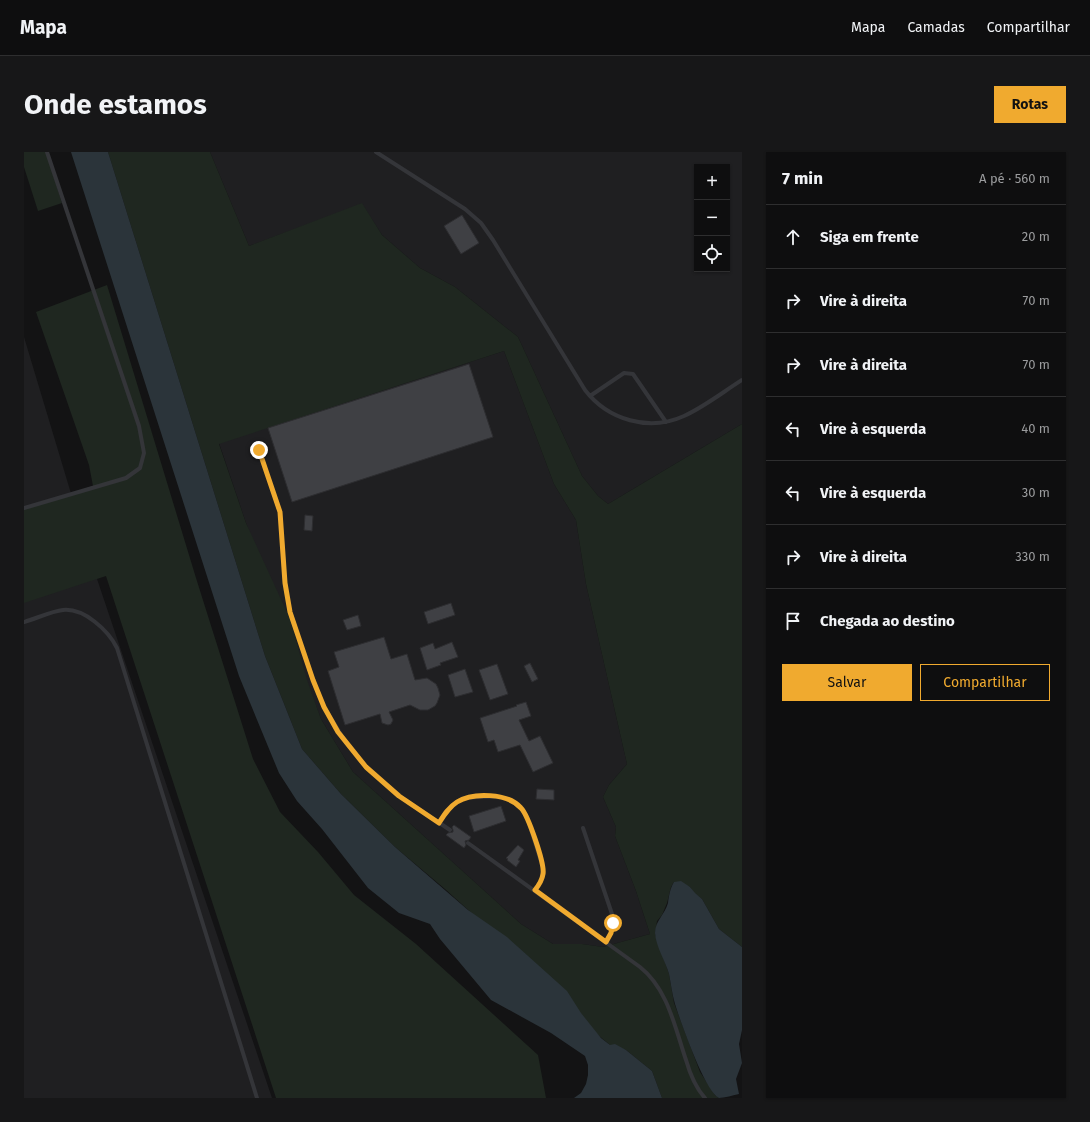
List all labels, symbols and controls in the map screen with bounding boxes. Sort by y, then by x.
text: Mapa [20,16,67,39]
text: Mapa [851,19,885,36]
text: Camadas [907,19,965,36]
text: Compartilhar [987,19,1070,36]
button: Rotas [994,86,1066,123]
text: Onde estamos [24,88,207,121]
map controls [694,164,730,272]
button: + [694,164,730,200]
text: 7 min [782,168,823,189]
text: A pé · 560 m [979,171,1050,186]
button: − [694,200,730,236]
icon: ahead [782,226,804,248]
text: Siga em frente [820,228,919,246]
text: 20 m [1022,229,1050,244]
button: locate [694,236,730,272]
icon: right [782,290,804,312]
text: Vire à direita [820,292,907,310]
text: 70 m [1023,293,1050,308]
icon: right [782,354,804,376]
text: Vire à direita [820,356,907,374]
text: 70 m [1023,357,1050,372]
icon: left [782,418,804,440]
text: Vire à esquerda [820,420,926,438]
text: 40 m [1021,421,1050,436]
route end [250,441,268,459]
icon: left [782,482,804,504]
text: Vire à esquerda [820,484,926,502]
text: 30 m [1022,485,1050,500]
icon: right [782,546,804,568]
text: Vire à direita [820,548,907,566]
text: 330 m [1015,549,1050,564]
icon: arrive [782,610,804,632]
text: Chegada ao destino [820,612,955,630]
button: Salvar [782,664,912,701]
button: Compartilhar [920,664,1050,701]
route start [604,914,622,932]

